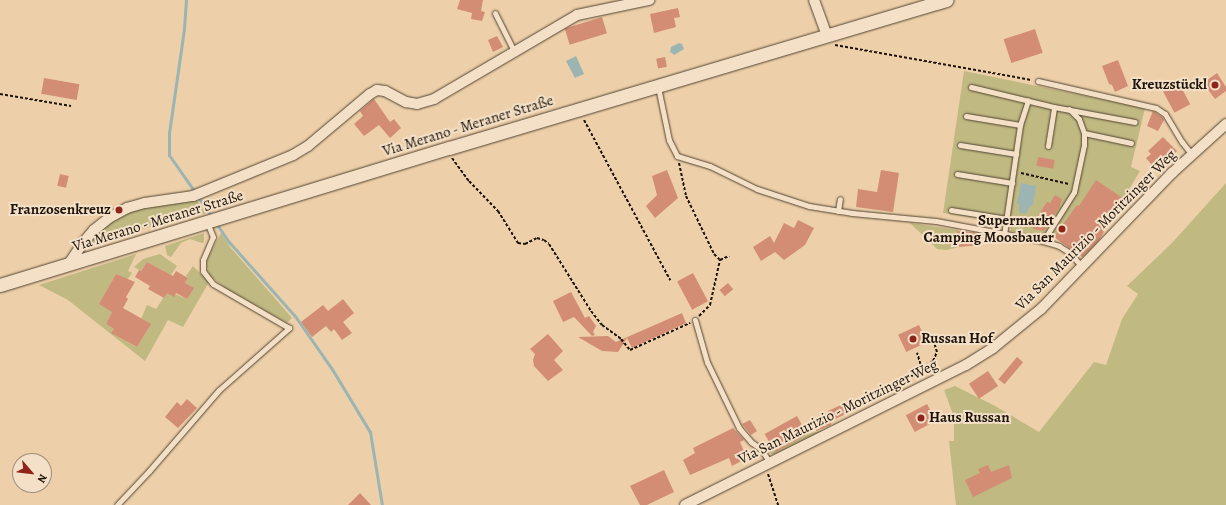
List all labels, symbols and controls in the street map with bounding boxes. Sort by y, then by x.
place label: Kreuzstückl [1132,76,1207,94]
marker: Kreuzstückl [1210,80,1220,90]
street label: Via Merano - Meraner Straße [380,91,556,161]
street label: Via San Maurizio - Moritzinger Weg [1012,146,1180,314]
street label: Via Merano - Meraner Straße [70,186,246,256]
place label: Franzosenkreuz [10,201,111,219]
marker: Franzosenkreuz [114,205,124,215]
place label: Supermarkt Camping Moosbauer [924,211,1054,246]
marker: Supermarkt Camping Moosbauer [1057,224,1067,234]
place label: Russan Hof [921,330,993,348]
marker: Russan Hof [908,334,918,344]
street label: Via San Maurizio - Moritzinger Weg [735,356,941,468]
place label: Haus Russan [929,409,1010,427]
marker: Haus Russan [916,413,926,423]
north arrow [12,453,52,493]
text: N [34,471,51,485]

